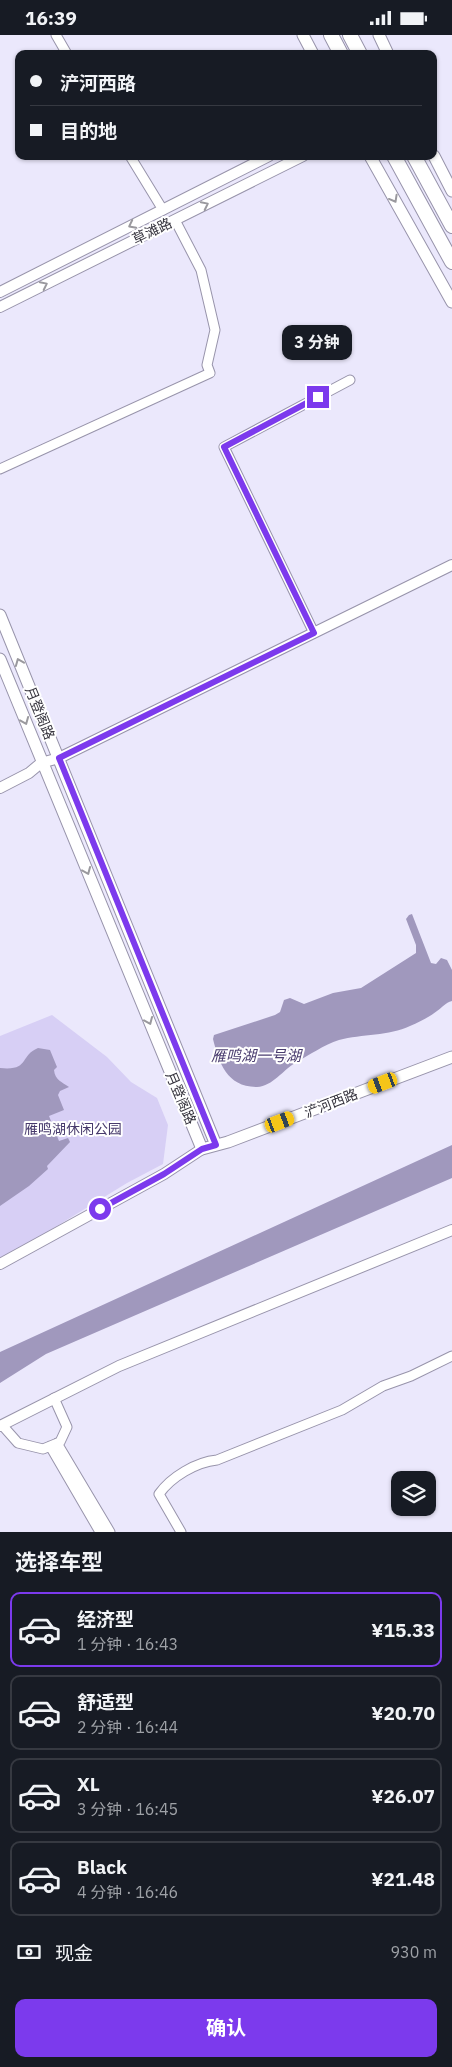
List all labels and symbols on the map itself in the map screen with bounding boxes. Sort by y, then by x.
one-way arrow [388,193,398,202]
one-way arrow [200,201,209,211]
street label: 草滩路 [129,214,175,248]
one-way arrow [128,219,137,229]
one-way arrow [39,281,48,291]
callout: 3 分钟 [283,325,353,359]
route end [307,386,329,408]
one-way arrow [15,658,26,667]
street label: 月登阁路 [21,684,59,742]
one-way arrow [18,716,29,725]
one-way arrow [80,866,91,875]
one-way arrow [143,1016,154,1025]
water label: 雁鸣湖一号湖 [211,1046,303,1065]
street label: 月登阁路 [162,1069,200,1127]
car [366,1071,399,1095]
street label: 浐河西路 [302,1085,360,1121]
car [263,1110,296,1134]
park label: 雁鸣湖休闲公园 [24,1120,122,1138]
route start [89,1198,111,1220]

